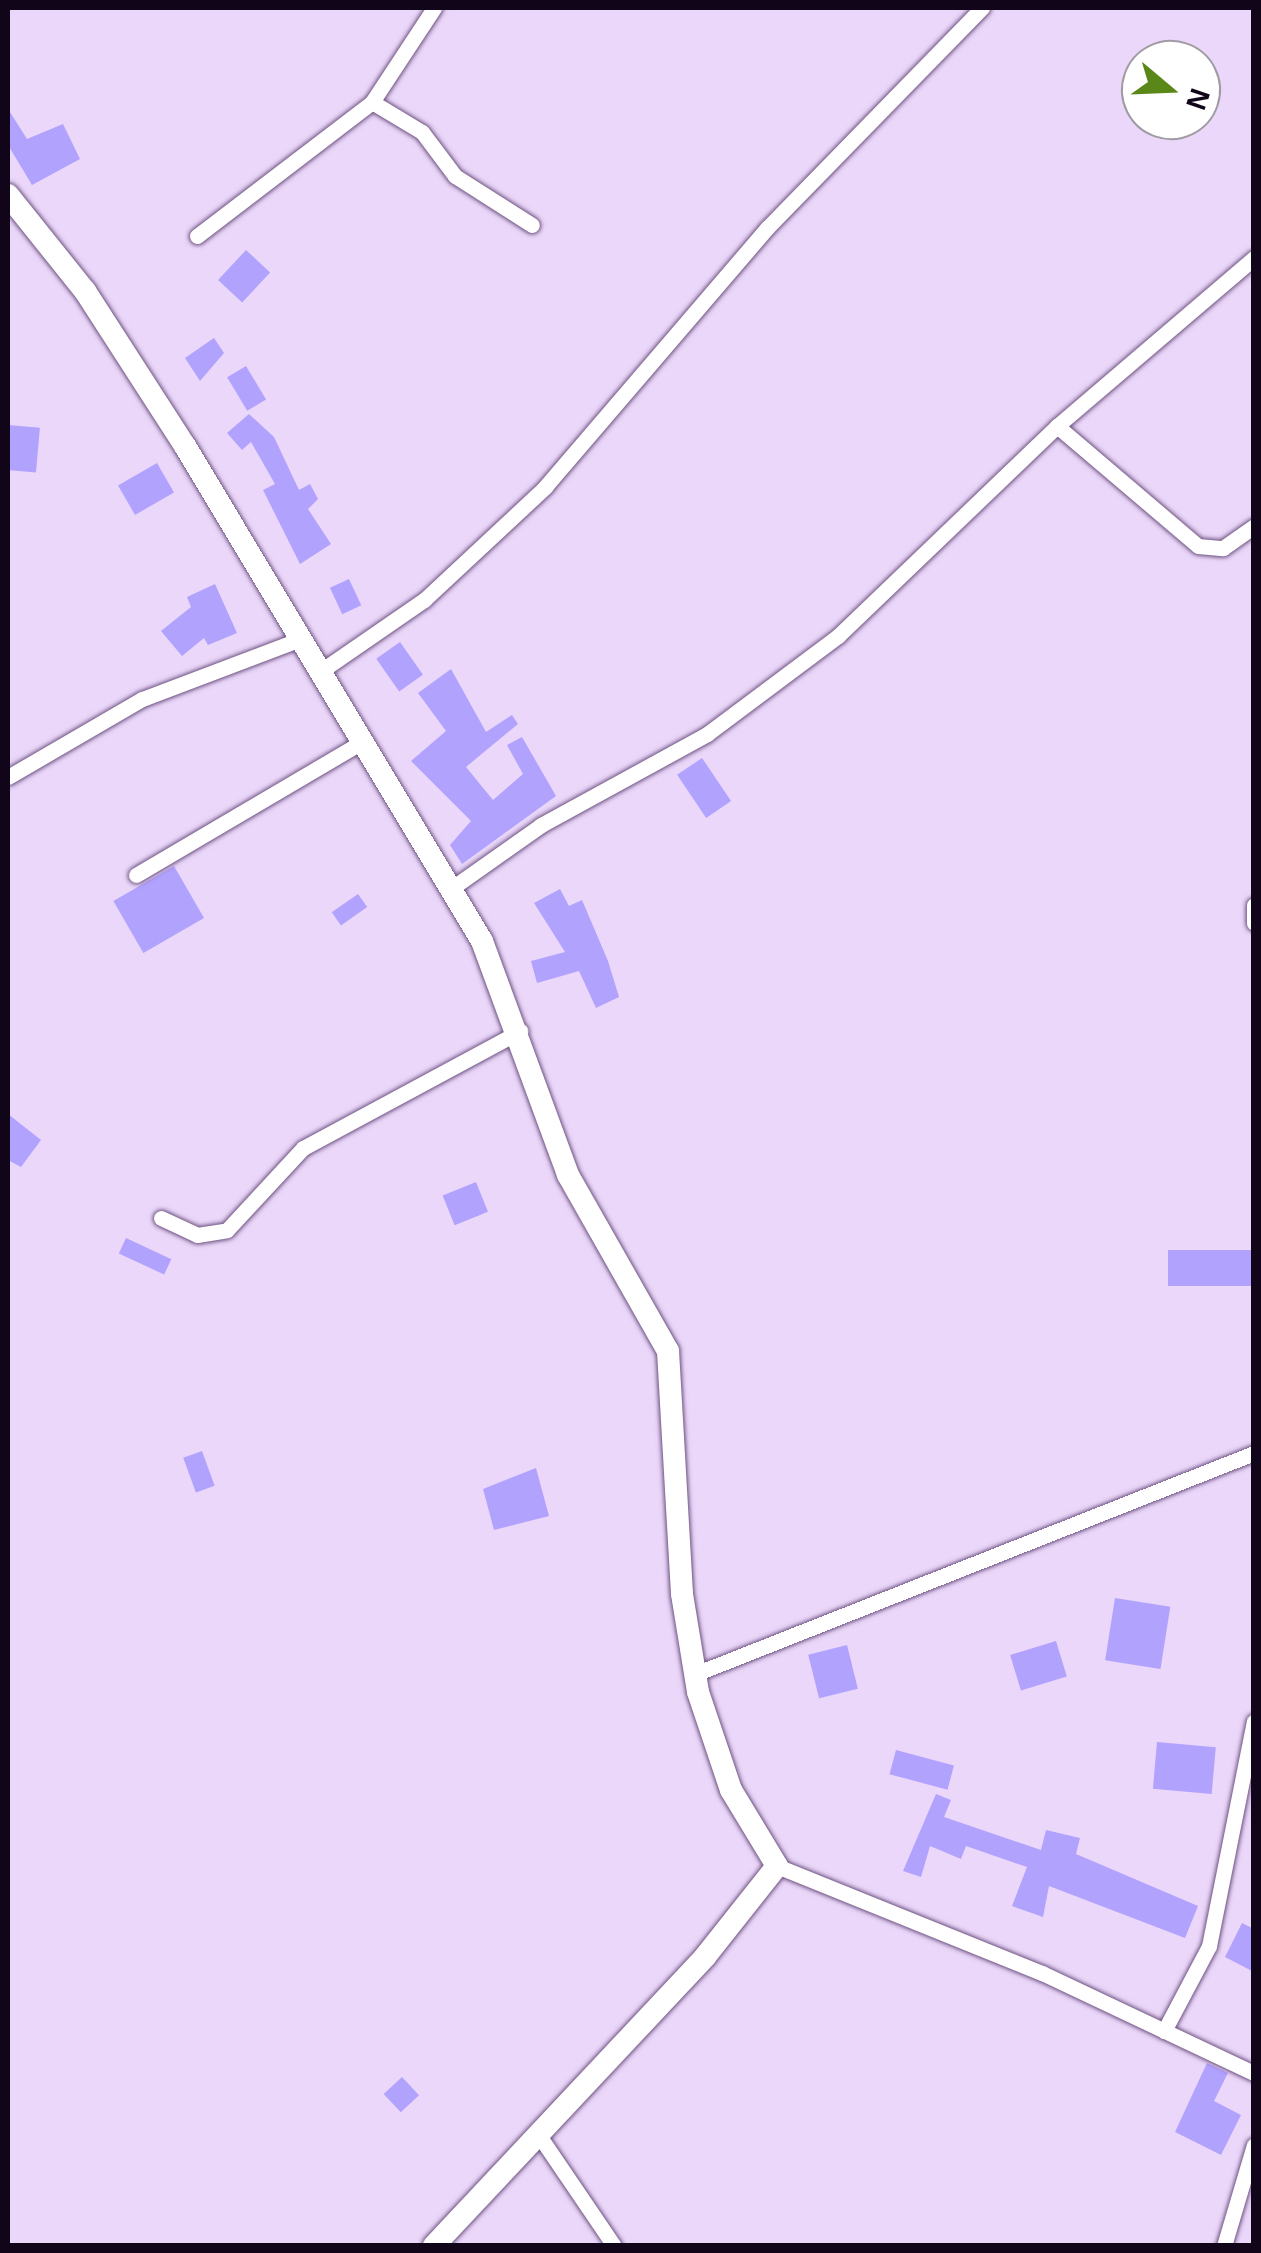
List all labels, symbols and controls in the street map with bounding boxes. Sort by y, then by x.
north arrow [1121,40,1221,140]
text: N [1180,85,1216,114]

